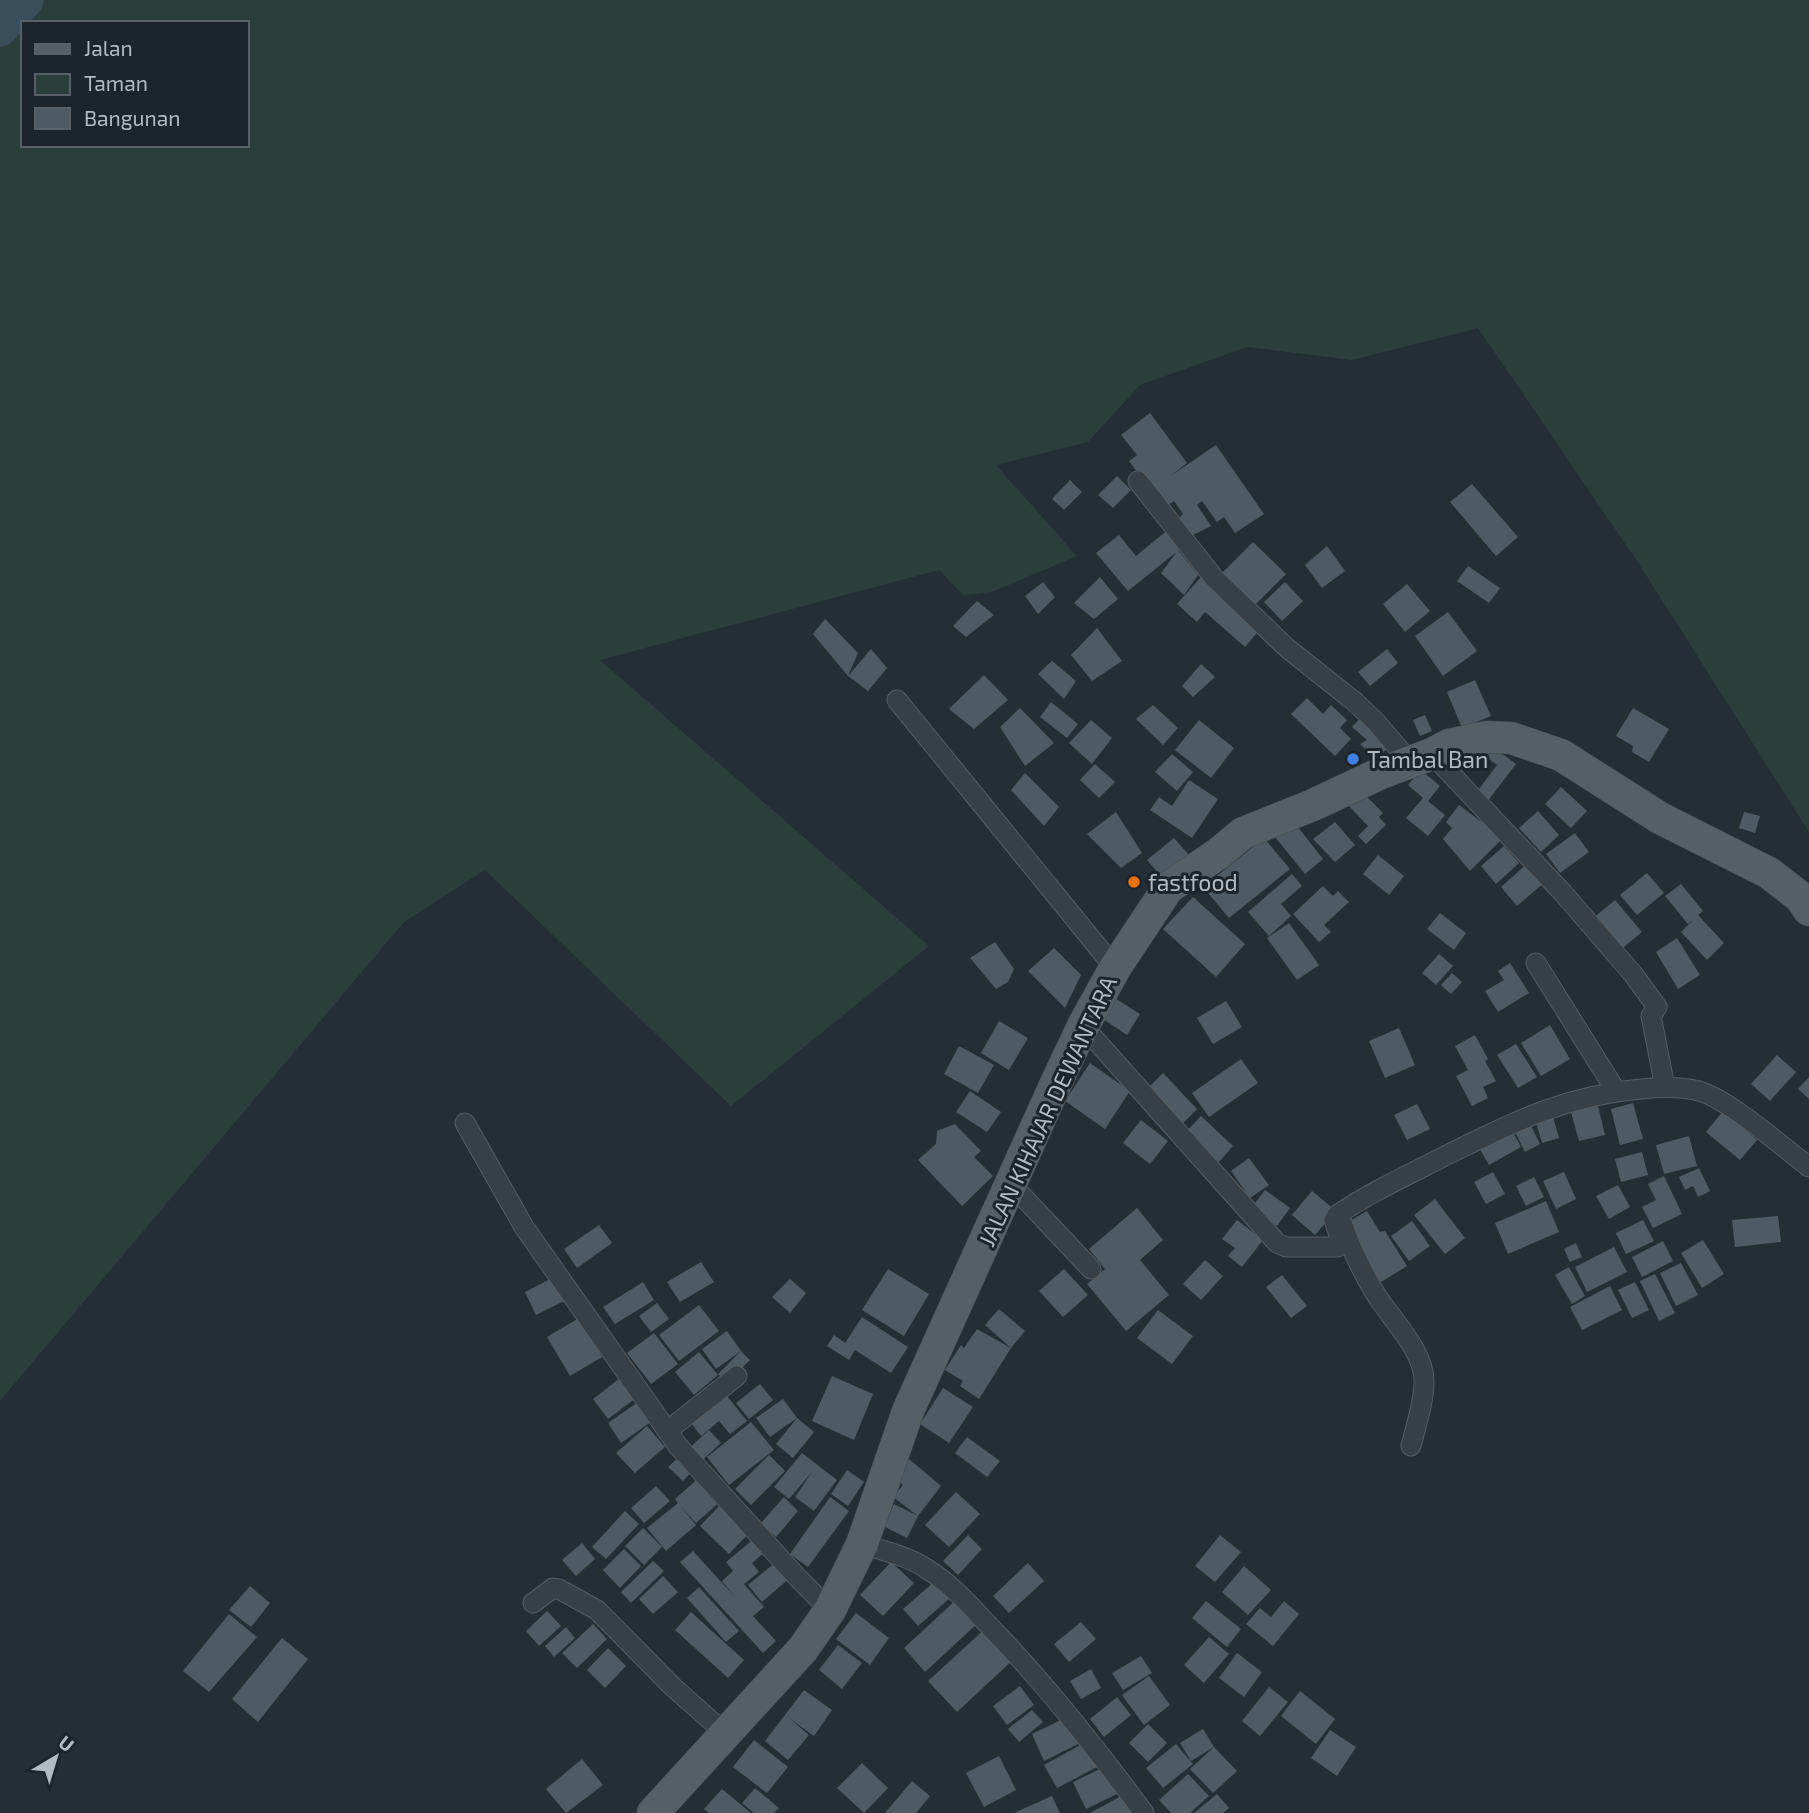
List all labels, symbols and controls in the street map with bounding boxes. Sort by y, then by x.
legend [21,21,248,147]
text: Jalan [84,35,133,60]
text: Taman [84,70,148,95]
text: Bangunan [84,105,180,130]
place label: Tambal Ban [1367,745,1488,773]
marker: Tambal Ban [1345,751,1361,767]
place label: fastfood [1148,868,1238,896]
marker: fastfood [1126,874,1142,890]
street label: JALAN KIHAJAR DEWANTARA [972,971,1122,1251]
north arrow [21,1722,91,1792]
text: U [55,1730,79,1756]

